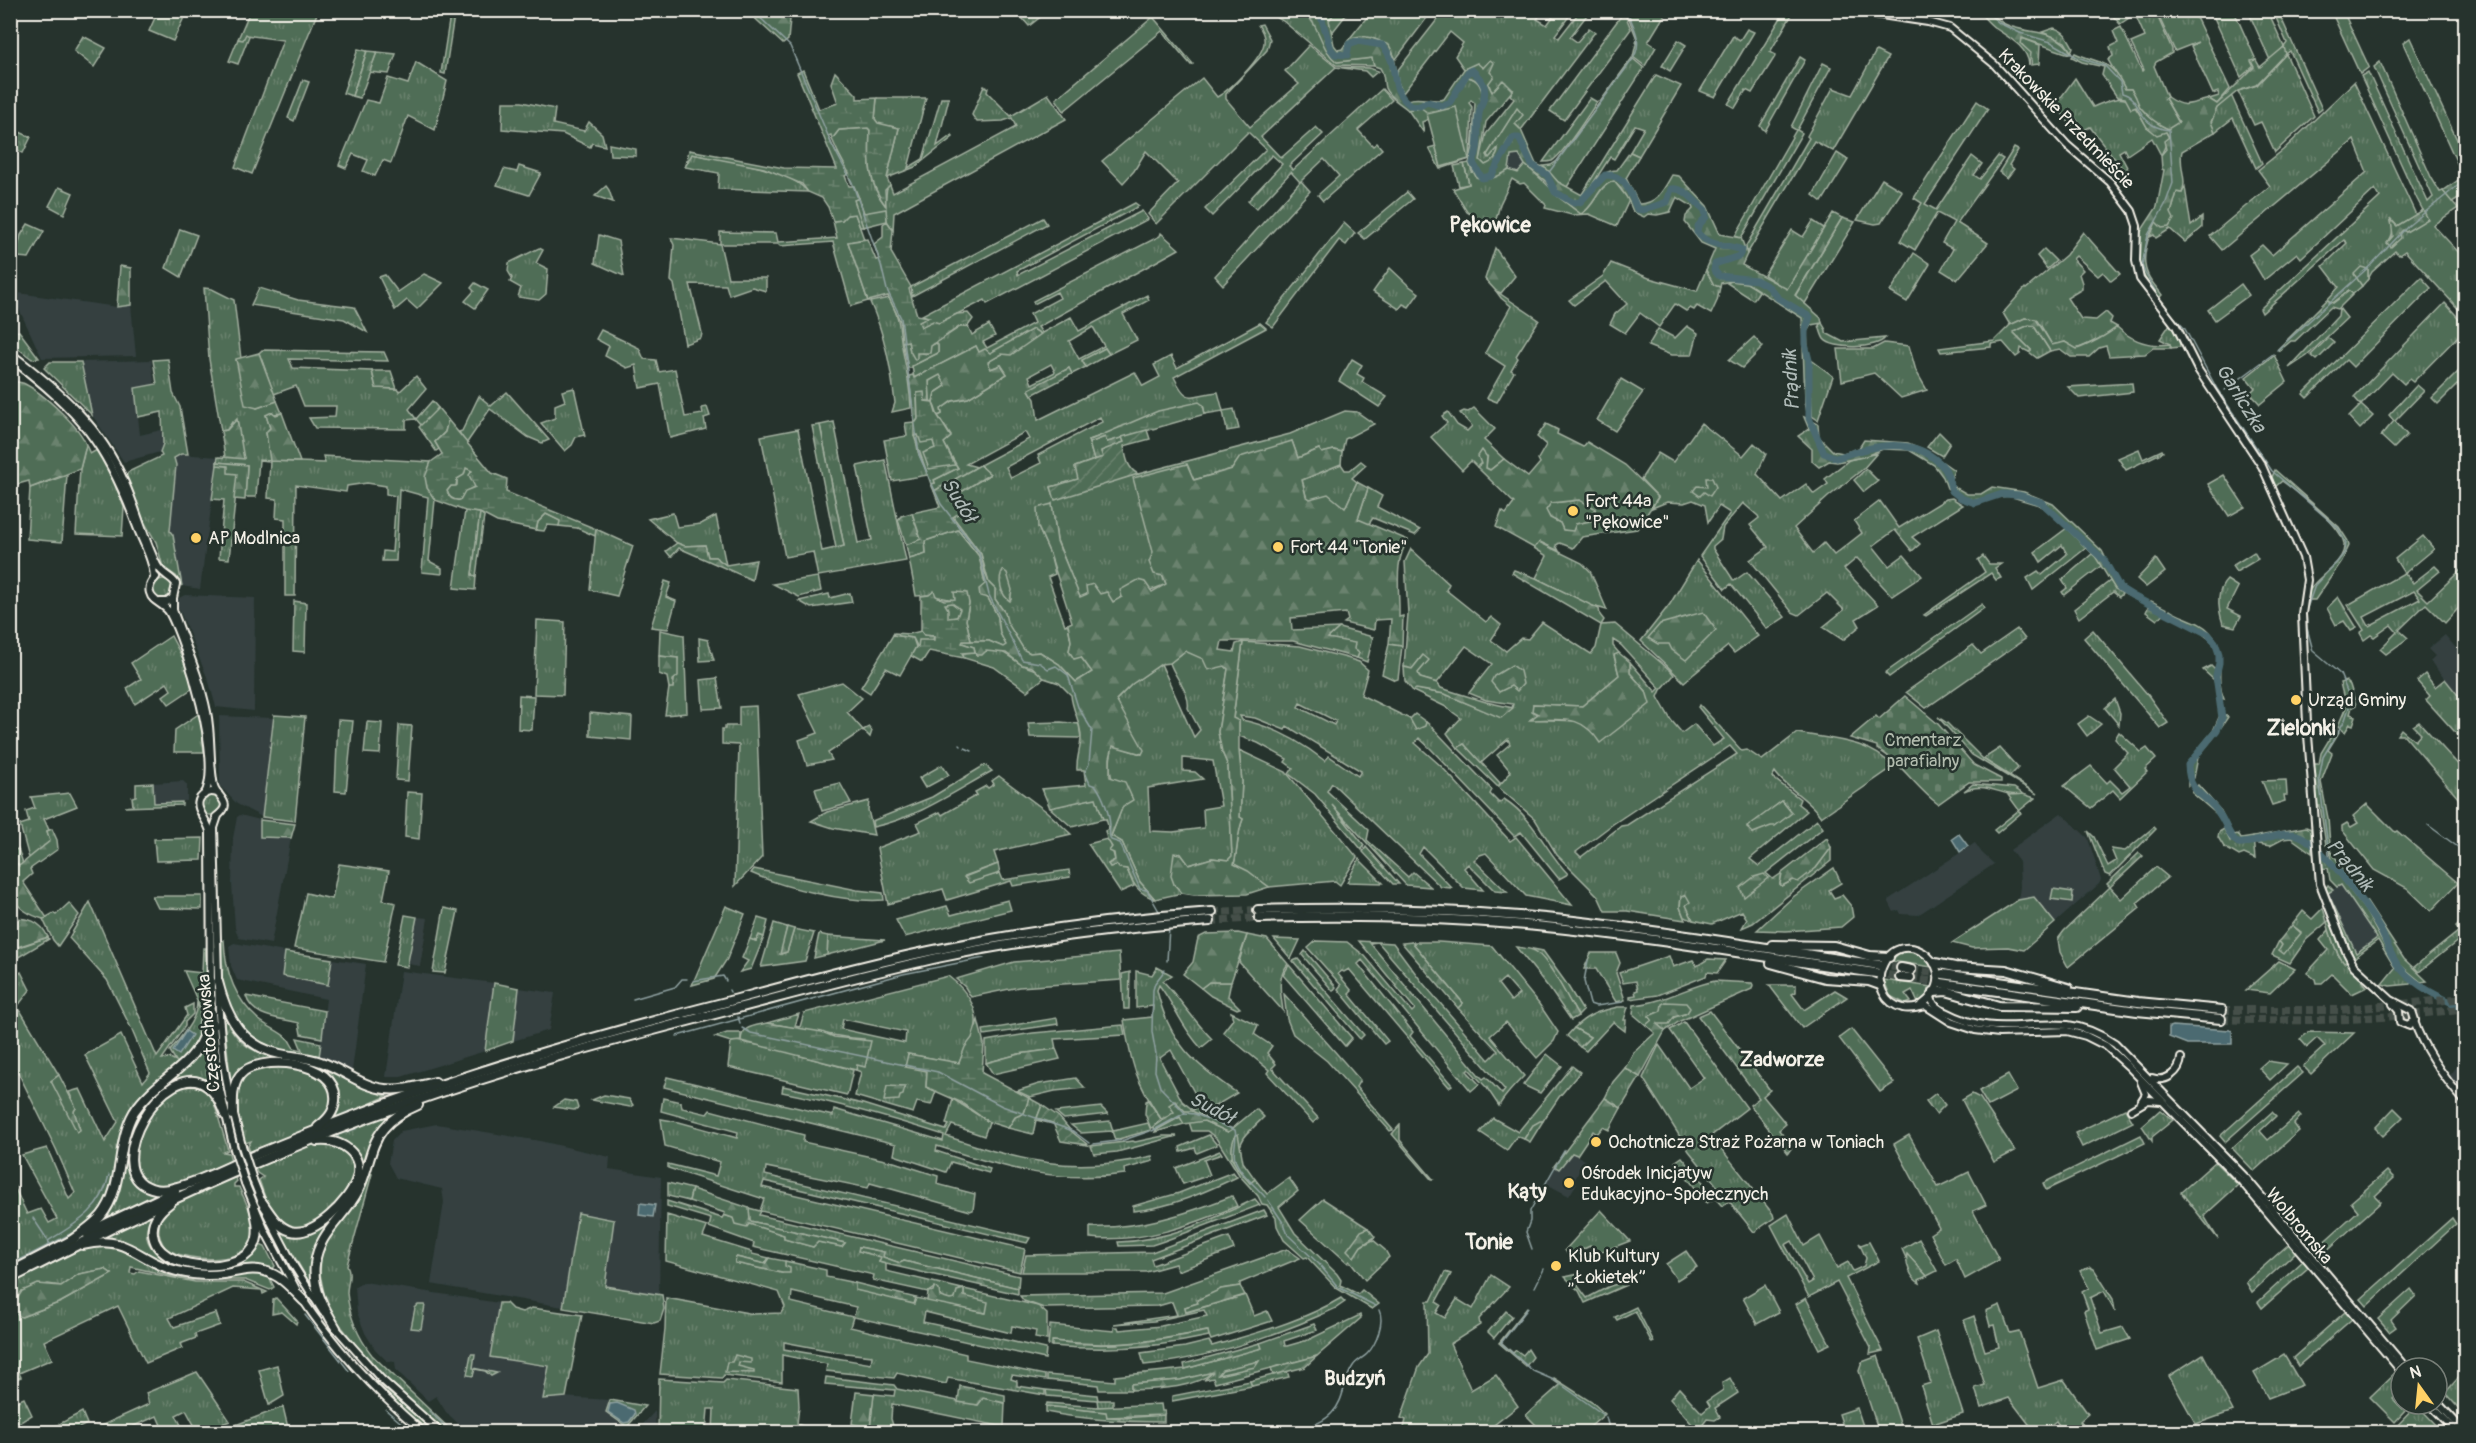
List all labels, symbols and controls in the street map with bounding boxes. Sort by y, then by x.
street label: Krakowskie Przedmieście [1993,44,2139,194]
district label: Pękowice [1449,212,1531,239]
water label: Prądnik [1777,347,1805,411]
water label: Garliczka [2210,359,2273,438]
water label: Sudół [936,473,984,529]
place label: Fort 44a "Pękowice" [1585,490,1670,534]
marker: Fort 44a "Pękowice" [1566,504,1580,518]
place label: AP Modlnica [208,527,300,550]
marker: AP Modlnica [189,531,203,545]
place label: Fort 44 "Tonie" [1290,536,1408,559]
marker: Fort 44 "Tonie" [1271,540,1285,554]
place label: Urząd Gminy [2308,689,2407,712]
marker: Urząd Gminy [2289,693,2303,707]
district label: Zielonki [2267,715,2336,742]
park label: Cmentarz parafialny [1884,729,1962,773]
water label: Prądnik [2321,834,2380,898]
street label: Częstochowska [192,973,226,1093]
district label: Zadworze [1740,1047,1825,1072]
water label: Sudół [1185,1086,1242,1131]
place label: Ochotnicza Straż Pożarna w Toniach [1608,1131,1884,1154]
marker: Ochotnicza Straż Pożarna w Toniach [1589,1135,1603,1149]
place label: Ośrodek Inicjatyw Edukacyjno-Społecznych [1581,1162,1769,1206]
marker: Ośrodek Inicjatyw Edukacyjno-Społecznych [1562,1176,1576,1190]
district label: Kąty [1508,1179,1547,1204]
street label: Wolbromska [2260,1183,2338,1269]
district label: Tonie [1464,1229,1514,1256]
place label: Klub Kultury „Łokietek” [1568,1245,1660,1289]
marker: Klub Kultury „Łokietek” [1549,1259,1563,1273]
north arrow [2389,1356,2449,1416]
text: N [2408,1361,2423,1384]
district label: Budzyń [1324,1366,1386,1391]

